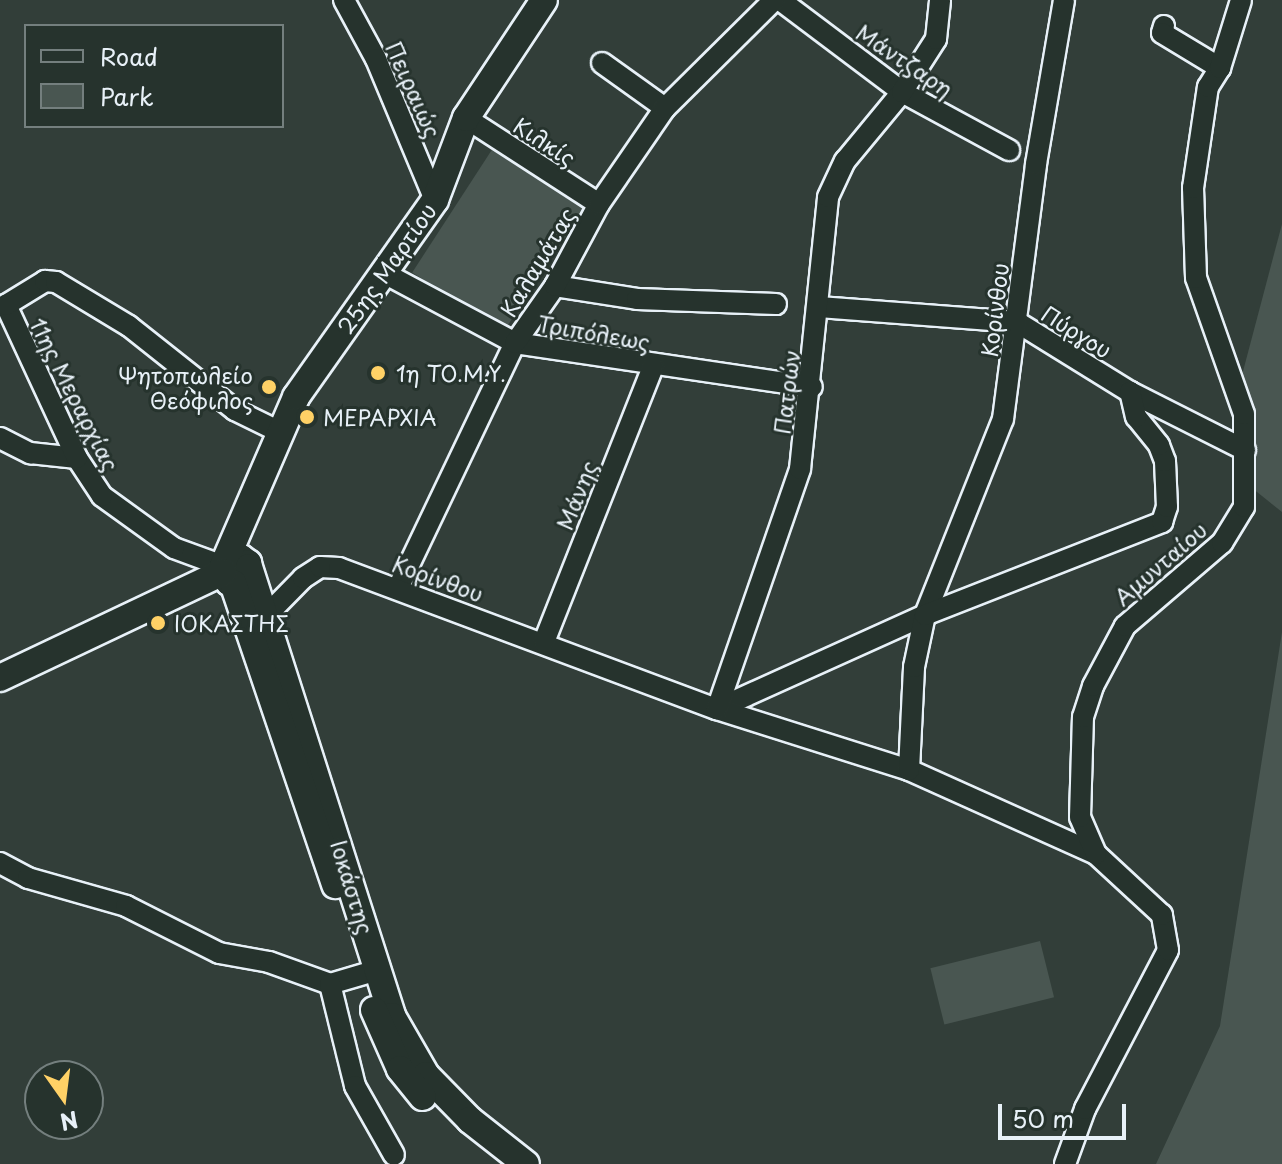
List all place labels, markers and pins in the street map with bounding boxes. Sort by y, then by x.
place label: 1η ΤΟ.Μ.Υ. [396,360,506,386]
place label: Ψητοπωλείο Θεόφιλος [118,361,253,412]
marker: 1η ΤΟ.Μ.Υ. [367,362,389,384]
marker: Ψητοπωλείο Θεόφιλος [260,378,278,396]
place label: ΜΕΡΑΡΧΙΑ [323,404,437,430]
marker: ΜΕΡΑΡΧΙΑ [298,408,316,426]
place label: ΙΟΚΑΣΤΗΣ [174,610,289,636]
marker: ΙΟΚΑΣΤΗΣ [149,614,167,632]

